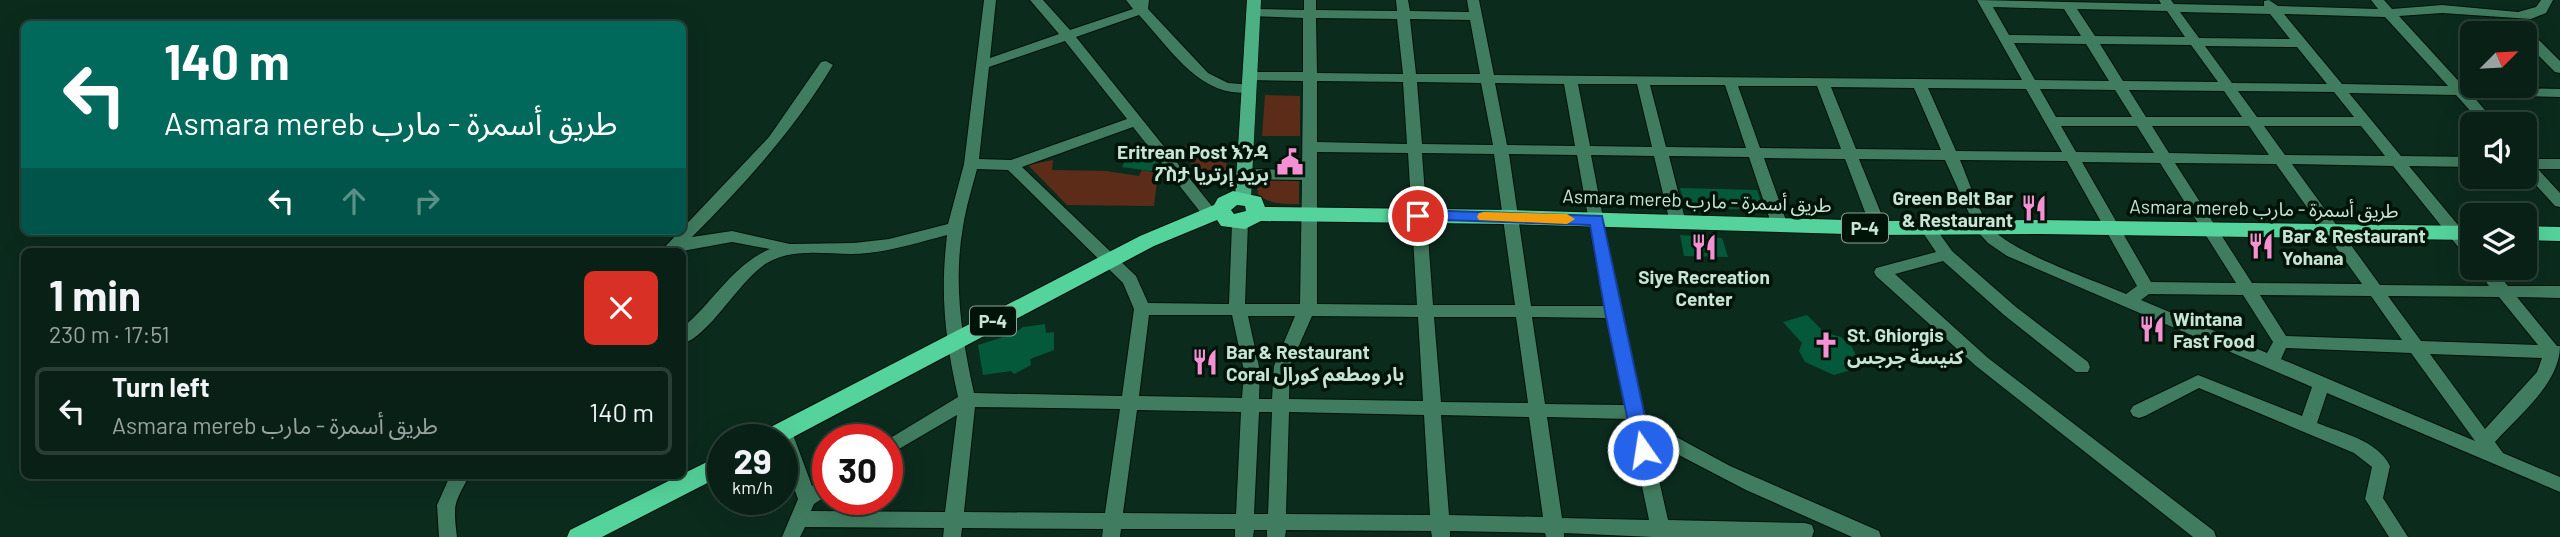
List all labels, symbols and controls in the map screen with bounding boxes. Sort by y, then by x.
north arrow [2460,21,2538,98]
map controls [2460,21,2537,280]
text: 140 m [164,31,290,90]
icon: left [49,49,140,140]
text: Asmara mereb طريق أسمرة - مارب [164,103,617,141]
button: sound [2460,112,2537,189]
place label: Eritrean Post እንዳ ፖስታ بريد إرتريا [1117,140,1269,187]
public building icon: Eritrean Post እንዳ ፖስታ بريد إرتريا [1275,147,1305,177]
icon: left [262,182,300,220]
icon: ahead [335,182,373,220]
icon: right [408,182,446,220]
street label: Asmara mereb طريق أسمرة - مارب [1562,184,1832,217]
pin [1388,186,1448,246]
place label: Green Belt Bar & Restaurant [1893,186,2014,231]
restaurant icon: Green Belt Bar & Restaurant [2019,193,2049,223]
street label: Asmara mereb طريق أسمرة - مارب [2129,194,2399,223]
icon: arrive [1399,197,1437,235]
button: layers [2460,203,2537,280]
road number: P-4 [1842,213,1888,242]
place label: Bar & Restaurant Yohana [2282,224,2426,269]
restaurant icon: Bar & Restaurant Yohana [2246,231,2276,261]
restaurant icon: Siye Recreation Center [1689,232,1719,262]
place label: Siye Recreation Center [1638,265,1770,310]
text: 1 min [49,269,141,319]
button: close [584,271,658,345]
road number: P-4 [970,306,1016,335]
place label: Wintana Fast Food [2173,307,2255,352]
restaurant icon: Wintana Fast Food [2137,314,2167,344]
text: 230 m · 17:51 [49,320,170,348]
place label: St. Ghiorgis كنيسة جرجس [1847,323,1964,369]
church icon: St. Ghiorgis كنيسة جرجس [1811,330,1841,360]
place label: Bar & Restaurant Coral بار ومطعم كورال [1226,340,1404,389]
restaurant icon: Bar & Restaurant Coral بار ومطعم كورال [1190,347,1220,377]
text: Turn left [112,371,210,402]
icon: left [53,392,91,430]
text: 140 m [589,396,654,427]
text: Asmara mereb طريق أسمرة - مارب [112,411,438,439]
position arrow [1606,413,1680,487]
speed limit sign: 30 [812,424,903,515]
text: 29 [733,439,772,481]
text: km/h [732,476,773,498]

